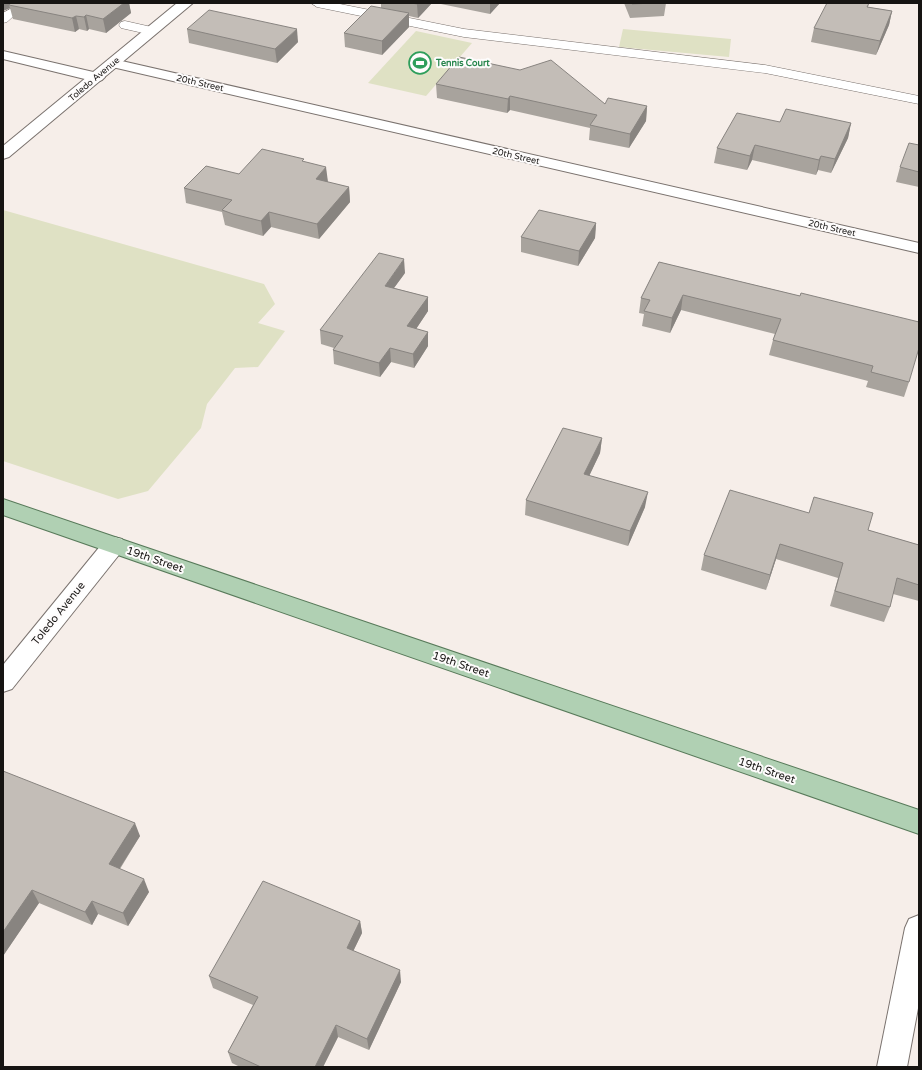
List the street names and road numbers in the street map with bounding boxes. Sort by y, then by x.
street label: Toledo Avenue [66,55,122,104]
street label: 20th Street [175,73,225,94]
street label: 20th Street [491,146,541,167]
street label: 20th Street [807,218,857,239]
street label: 19th Street [125,544,185,575]
street label: Toledo Avenue [29,579,88,648]
street label: 19th Street [431,649,491,680]
street label: 19th Street [737,755,797,786]

